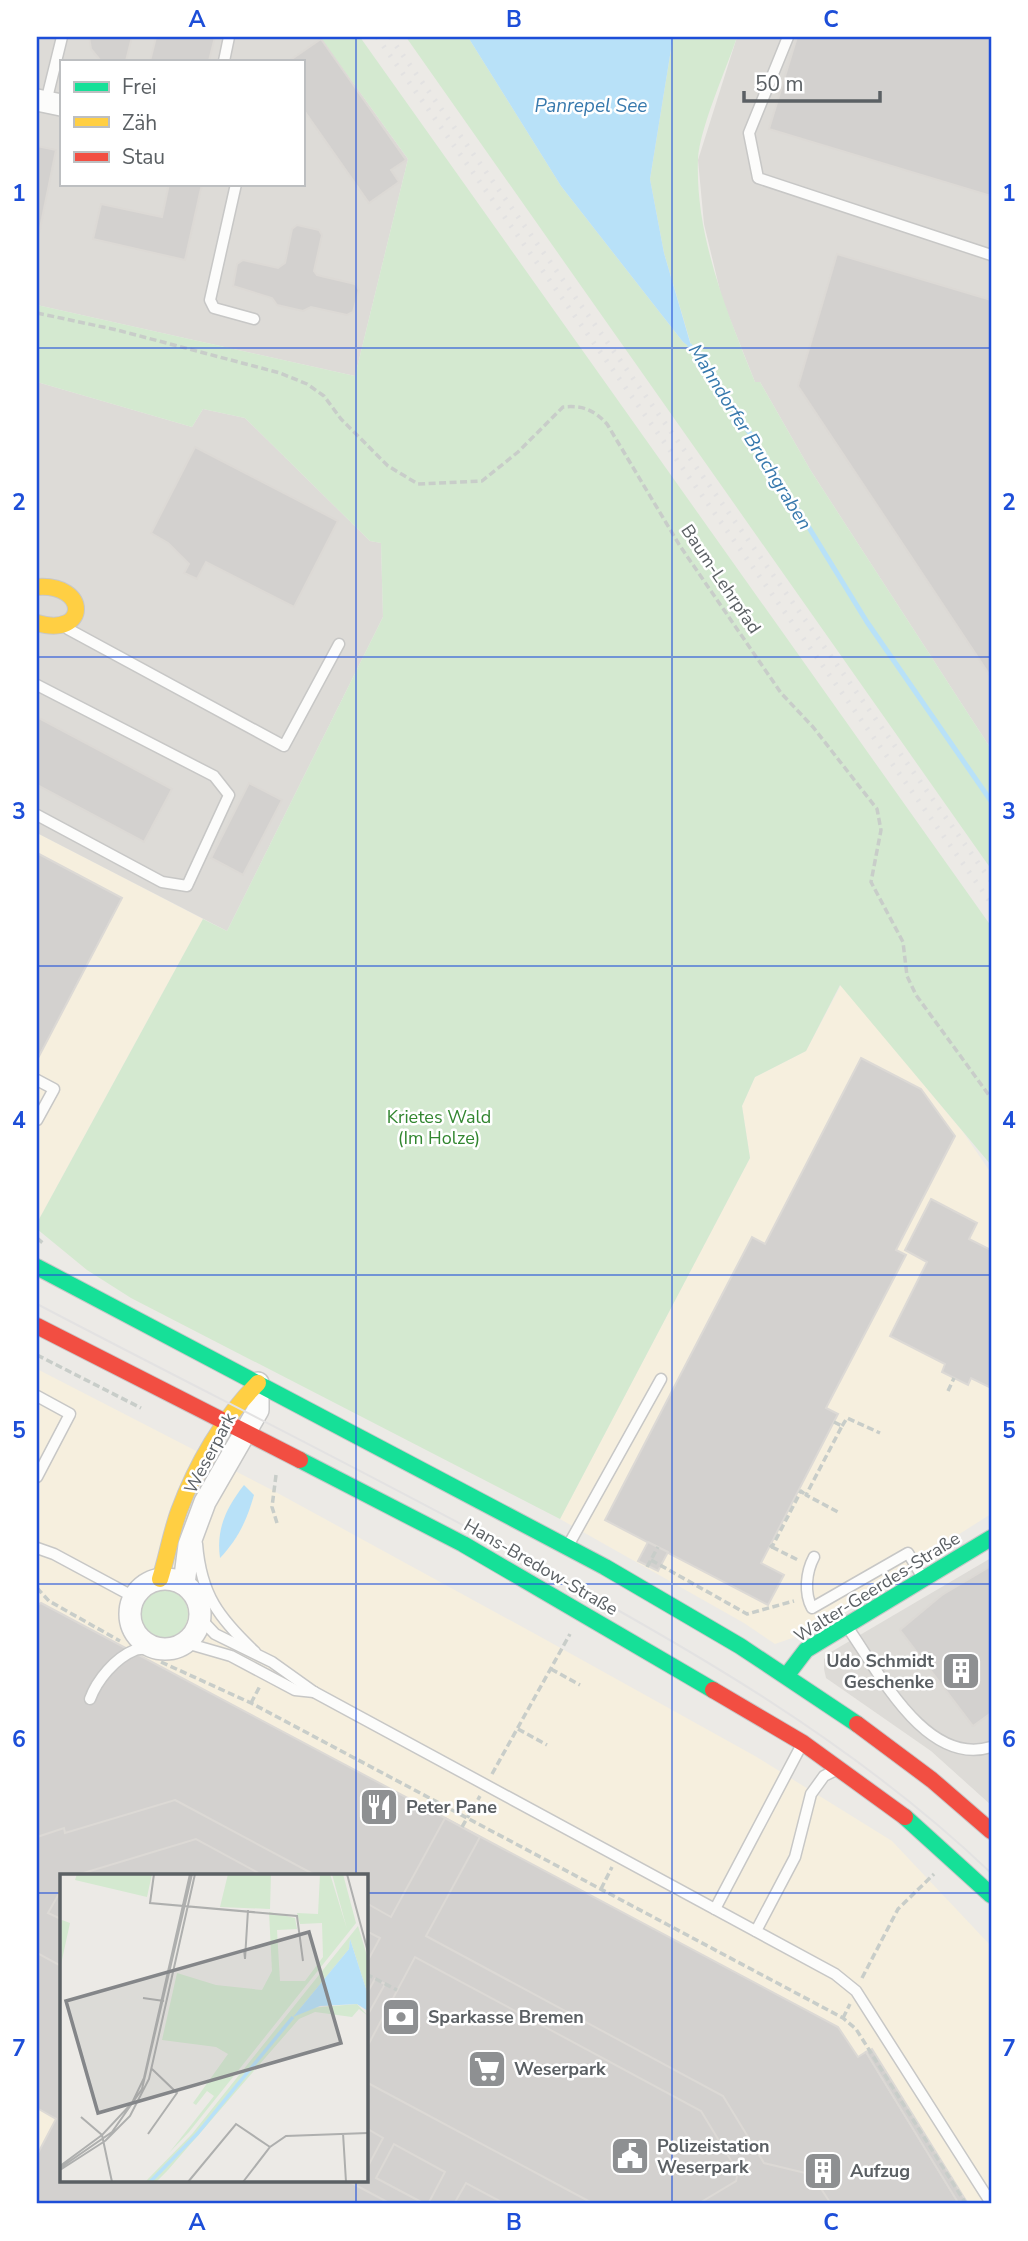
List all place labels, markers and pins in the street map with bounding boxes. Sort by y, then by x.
place label: Udo Schmidt Geschenke [826,1649,934,1694]
building icon: Udo Schmidt Geschenke [940,1650,982,1692]
restaurant icon: Peter Pane [358,1786,400,1828]
place label: Peter Pane [406,1795,497,1819]
bank icon: Sparkasse Bremen [380,1996,422,2038]
place label: Sparkasse Bremen [428,2005,584,2029]
supermarket icon: Weserpark [466,2048,508,2090]
place label: Weserpark [514,2057,606,2081]
place label: Polizeistation Weserpark [657,2134,770,2179]
public building icon: Polizeistation Weserpark [609,2135,651,2177]
building icon: Aufzug [802,2150,844,2192]
place label: Aufzug [850,2159,910,2183]

